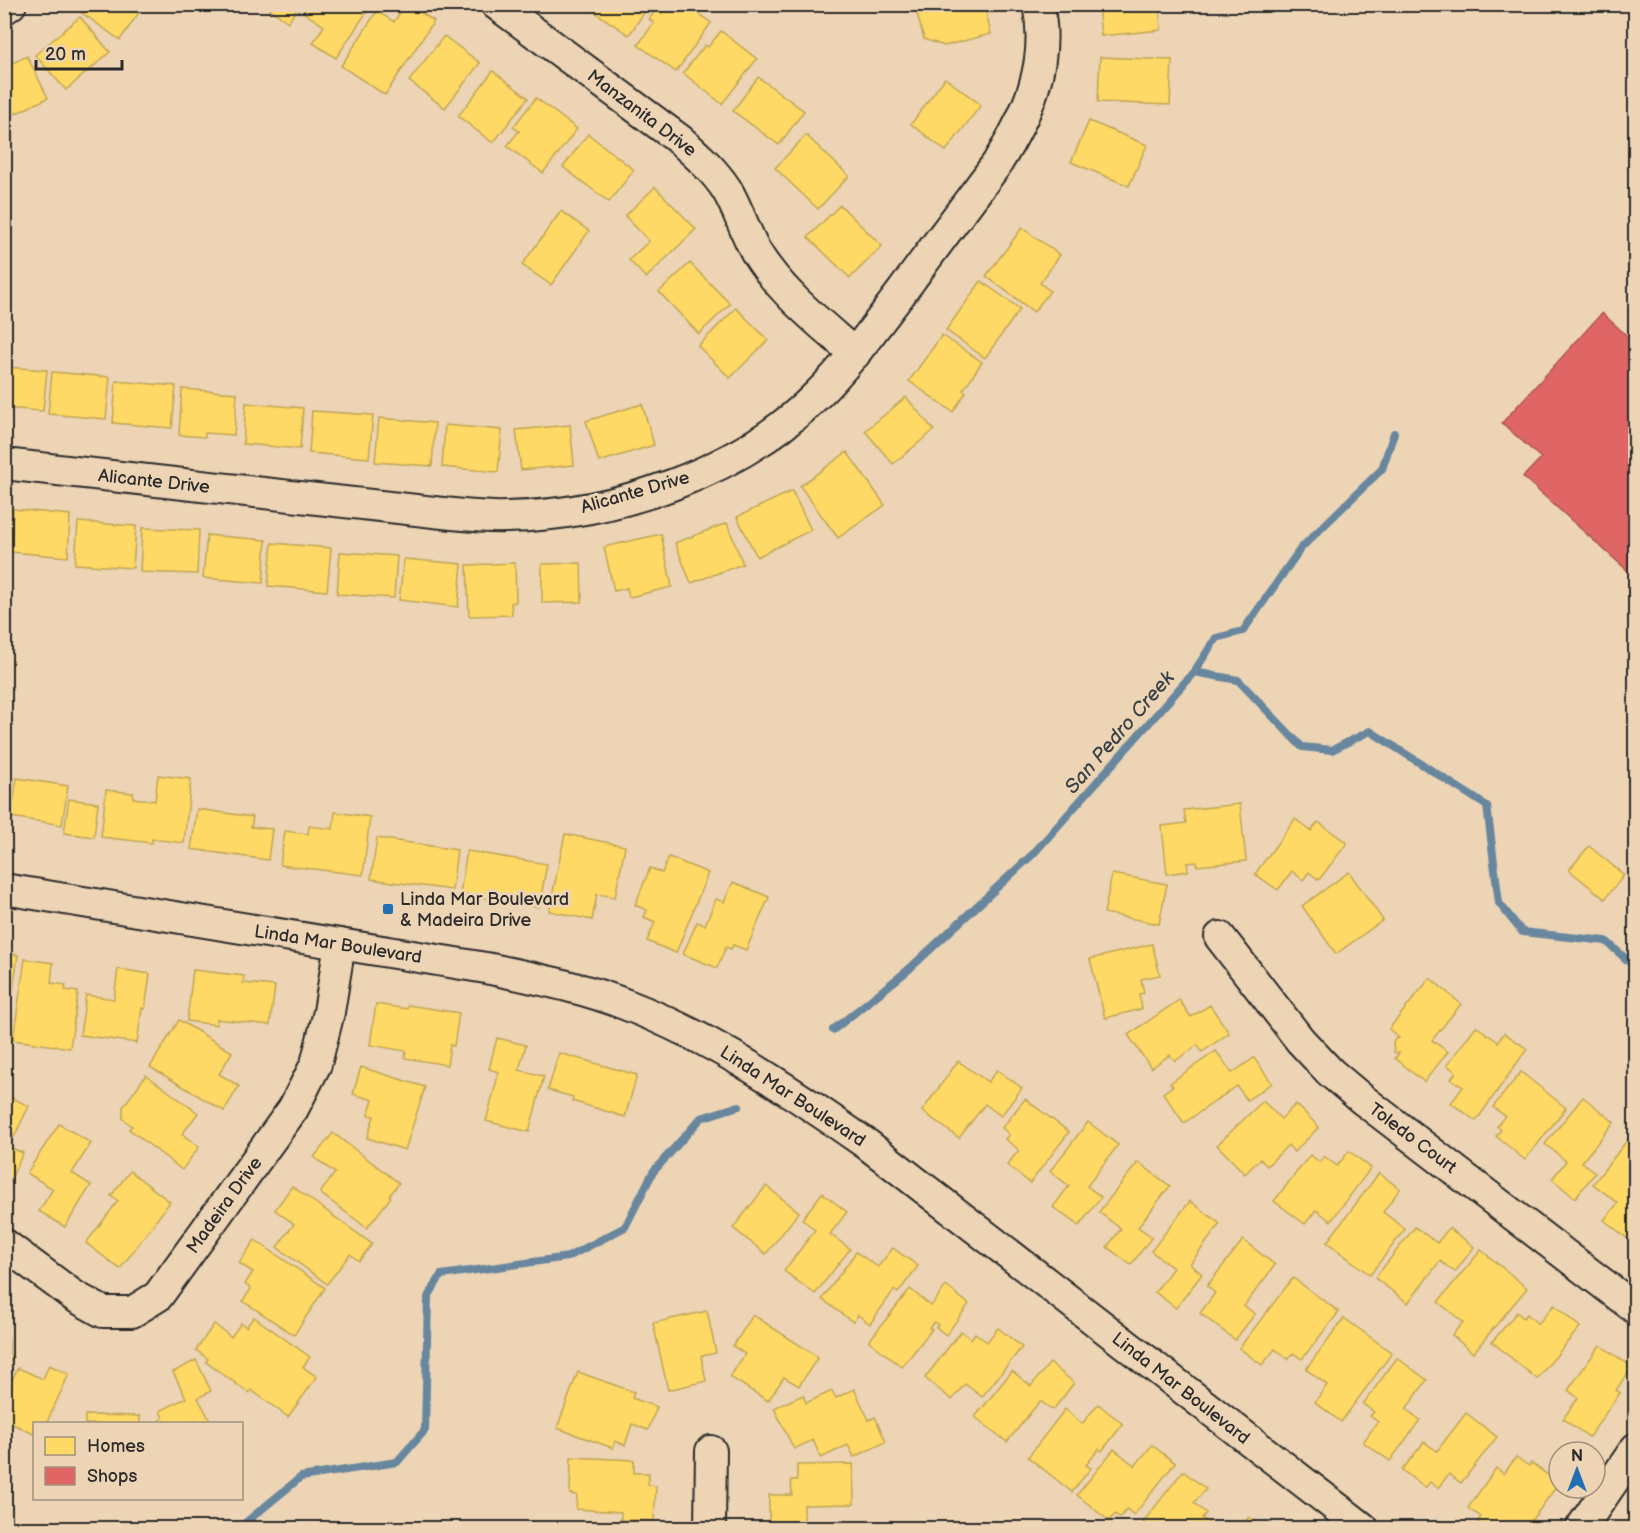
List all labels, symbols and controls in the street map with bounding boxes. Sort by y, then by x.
scale bar [36,33,122,71]
text: 20 m [45,44,86,65]
street label: Manzanita Drive [583,66,701,161]
street label: Alicante Drive [97,465,211,498]
street label: Alicante Drive [578,467,692,518]
water label: San Pedro Creek [1060,665,1180,799]
place label: Linda Mar Boulevard & Madeira Drive [400,889,569,931]
marker: Linda Mar Boulevard & Madeira Drive [381,902,395,916]
street label: Linda Mar Boulevard [253,921,423,968]
street label: Linda Mar Boulevard [716,1042,869,1151]
street label: Toledo Court [1365,1099,1461,1178]
street label: Madeira Drive [182,1153,267,1258]
street label: Linda Mar Boulevard [1108,1328,1254,1449]
legend [33,1422,243,1500]
text: Homes [87,1436,145,1457]
north arrow [1547,1440,1607,1500]
text: N [1571,1447,1583,1466]
text: Shops [87,1466,138,1487]

